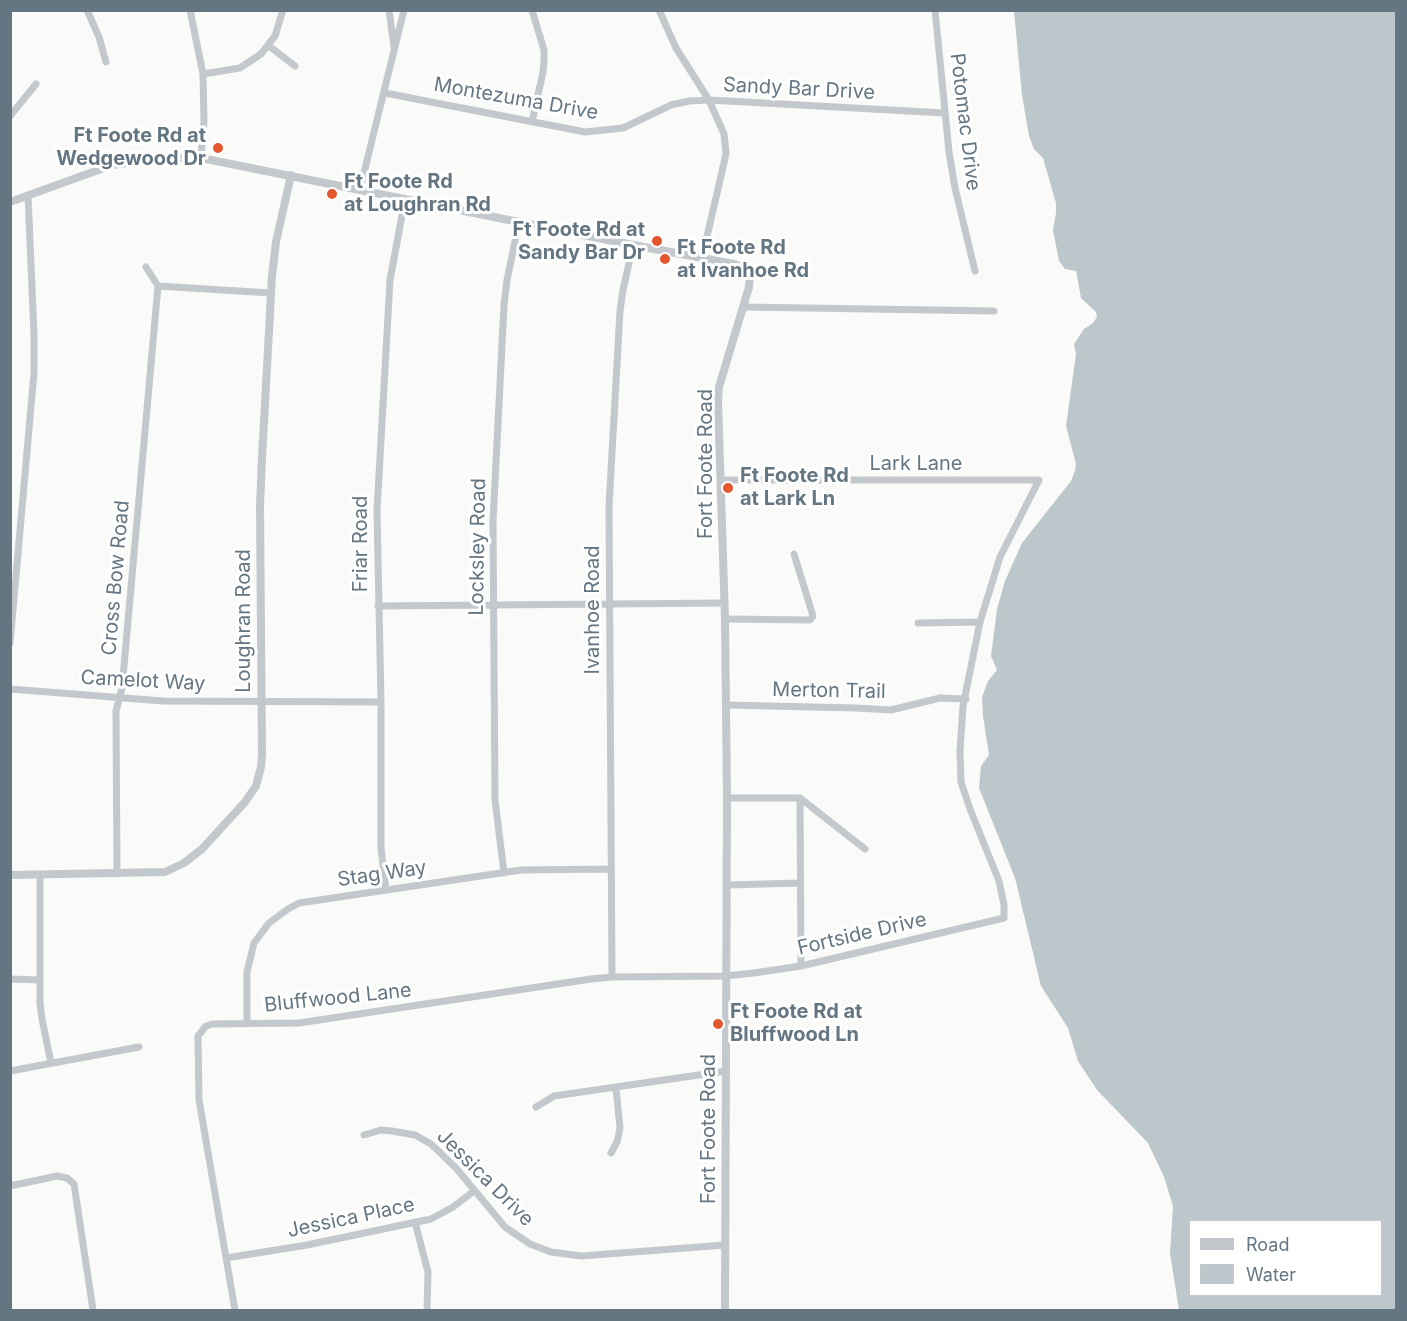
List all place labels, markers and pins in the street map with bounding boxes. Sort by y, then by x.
place label: Ft Foote Rd at Wedgewood Dr [56,124,206,171]
marker: Ft Foote Rd at Wedgewood Dr [211,141,225,155]
place label: Ft Foote Rd at Loughran Rd [344,170,491,217]
marker: Ft Foote Rd at Loughran Rd [325,187,339,201]
place label: Ft Foote Rd at Sandy Bar Dr [513,218,645,265]
marker: Ft Foote Rd at Sandy Bar Dr [650,234,664,248]
place label: Ft Foote Rd at Ivanhoe Rd [677,236,809,283]
marker: Ft Foote Rd at Ivanhoe Rd [658,252,672,266]
place label: Ft Foote Rd at Lark Ln [740,464,849,511]
marker: Ft Foote Rd at Lark Ln [721,481,735,495]
place label: Ft Foote Rd at Bluffwood Ln [730,1000,862,1047]
marker: Ft Foote Rd at Bluffwood Ln [711,1017,725,1031]

